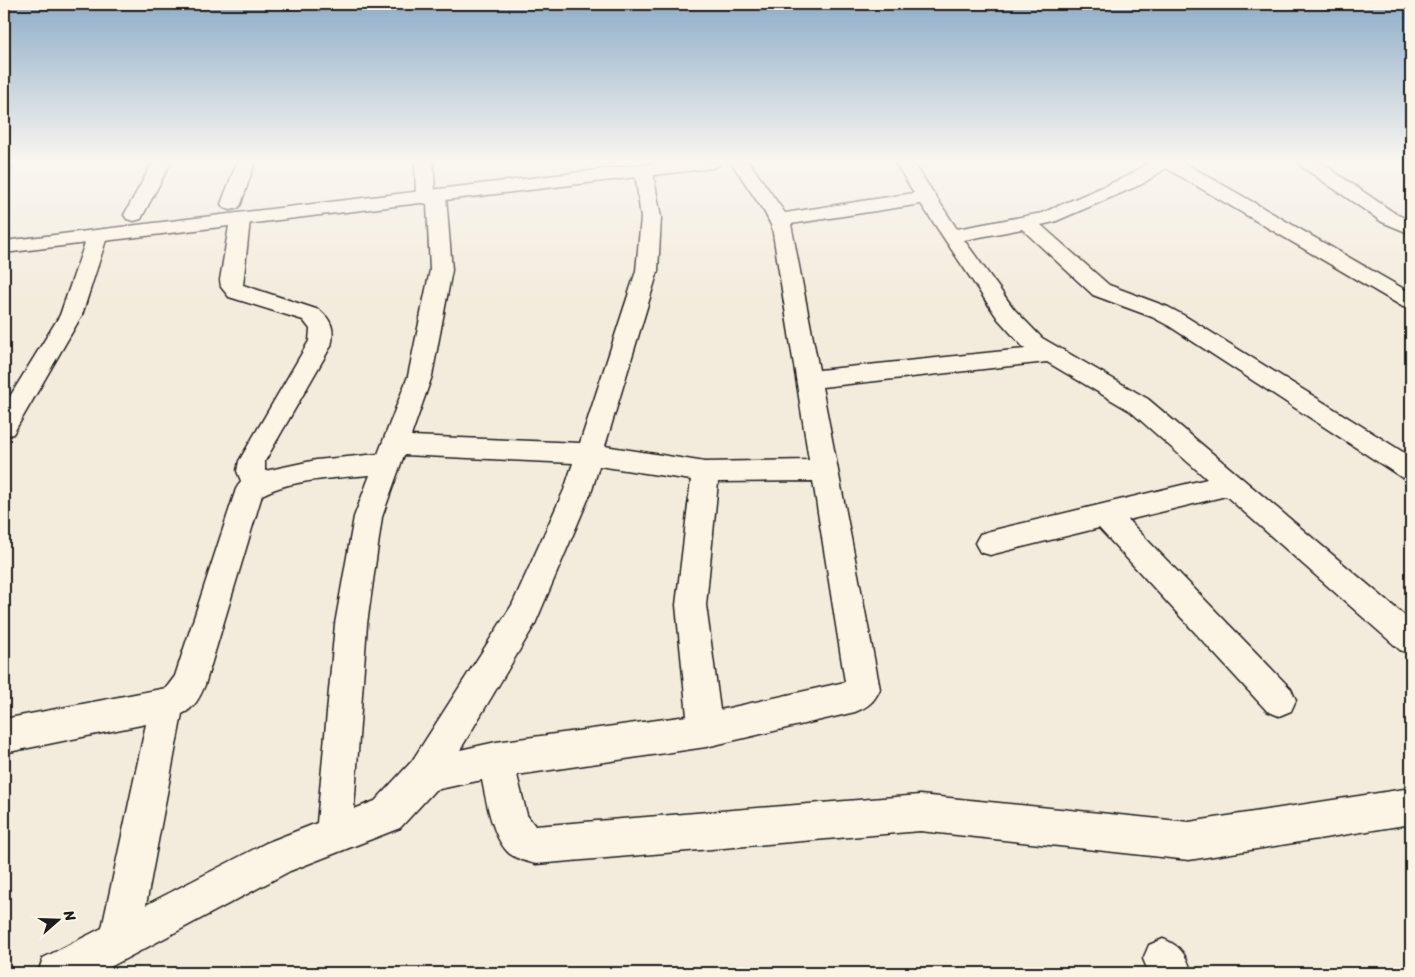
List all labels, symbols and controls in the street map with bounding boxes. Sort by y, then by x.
north arrow [32,894,82,944]
text: N [56,906,83,925]

